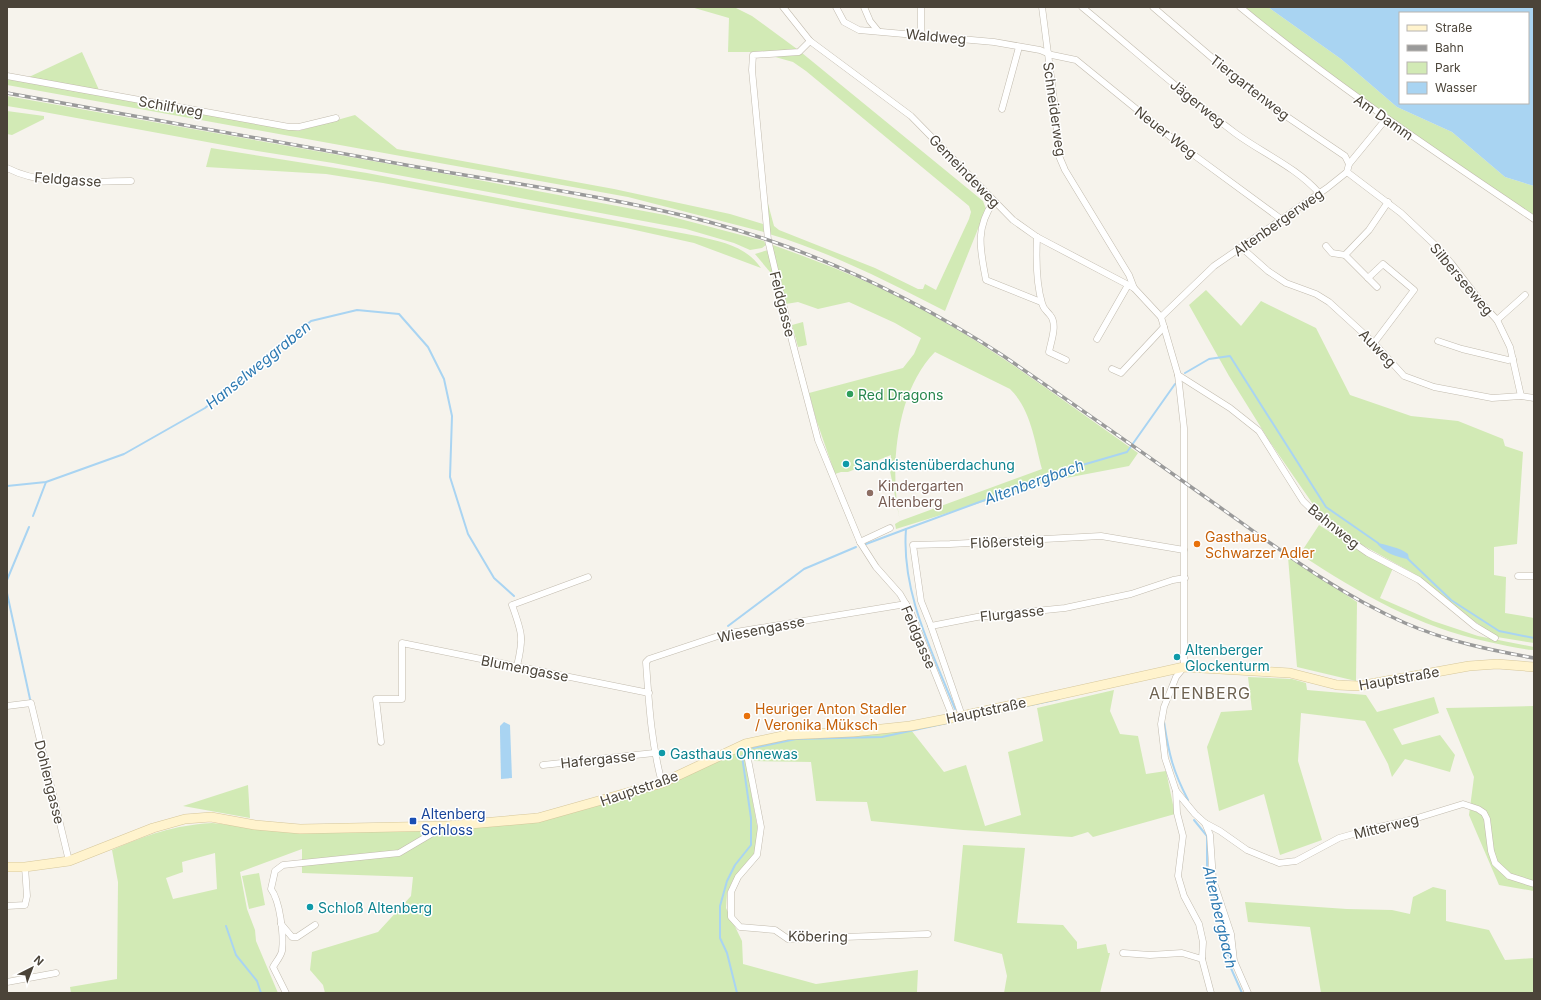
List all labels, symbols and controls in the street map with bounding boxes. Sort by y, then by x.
legend [1399,12,1529,104]
text: Straße [1435,20,1472,35]
street label: Waldweg [905,25,967,47]
text: Bahn [1435,40,1464,55]
street label: Tiergartenweg [1207,51,1293,123]
text: Park [1435,60,1461,75]
street label: Schneiderweg [1040,61,1070,157]
street label: Jägerweg [1167,76,1229,130]
text: Wasser [1435,80,1478,95]
street label: Am Damm [1351,90,1417,144]
street label: Schilfweg [137,92,205,120]
street label: Neuer Weg [1132,102,1200,162]
street label: Gemeindeweg [926,131,1004,211]
street label: Feldgasse [34,168,102,190]
street label: Altenbergerweg [1230,185,1326,259]
street label: Silberseeweg [1427,239,1497,319]
street label: Feldgasse [767,269,799,339]
water label: Hanselweggraben [202,317,314,413]
street label: Auweg [1356,326,1400,370]
place label: Red Dragons [858,386,943,403]
marker: Red Dragons [845,389,855,399]
water label: Altenbergbach [981,455,1087,509]
place label: Sandkistenüberdachung [854,456,1015,473]
marker: Sandkistenüberdachung [841,459,851,469]
place label: Kindergarten Altenberg [878,477,964,510]
marker: Kindergarten Altenberg [865,488,875,498]
street label: Bahnweg [1305,500,1363,552]
place label: Gasthaus Schwarzer Adler [1205,528,1315,561]
street label: Flößersteig [970,531,1044,551]
marker: Gasthaus Schwarzer Adler [1192,539,1202,549]
street label: Flurgasse [979,601,1045,625]
street label: Feldgasse [898,603,940,671]
street label: Wiesengasse [716,612,806,646]
place label: Altenberger Glockenturm [1185,641,1270,674]
street label: Blumengasse [480,651,570,685]
marker: Altenberger Glockenturm [1172,652,1182,662]
street label: Hauptstraße [1357,663,1441,693]
district label: ALTENBERG [1149,683,1251,703]
street label: Hauptstraße [944,693,1028,727]
place label: Heuriger Anton Stadler / Veronika Müksch [755,700,907,733]
marker: Heuriger Anton Stadler / Veronika Müksch [742,711,752,721]
street label: Dohlengasse [31,738,69,826]
place label: Gasthaus Ohnewas [670,745,798,762]
street label: Hafergasse [559,747,637,771]
marker: Gasthaus Ohnewas [657,748,667,758]
street label: Hauptstraße [598,767,680,809]
place label: Altenberg Schloss [421,805,486,838]
street label: Mitterweg [1352,810,1420,842]
marker: Altenberg Schloss [408,816,418,826]
water label: Altenbergbach [1199,863,1241,970]
place label: Schloß Altenberg [318,899,432,916]
marker: Schloß Altenberg [305,902,315,912]
street label: Köbering [788,927,848,945]
north arrow [12,948,52,988]
text: N [31,953,46,969]

